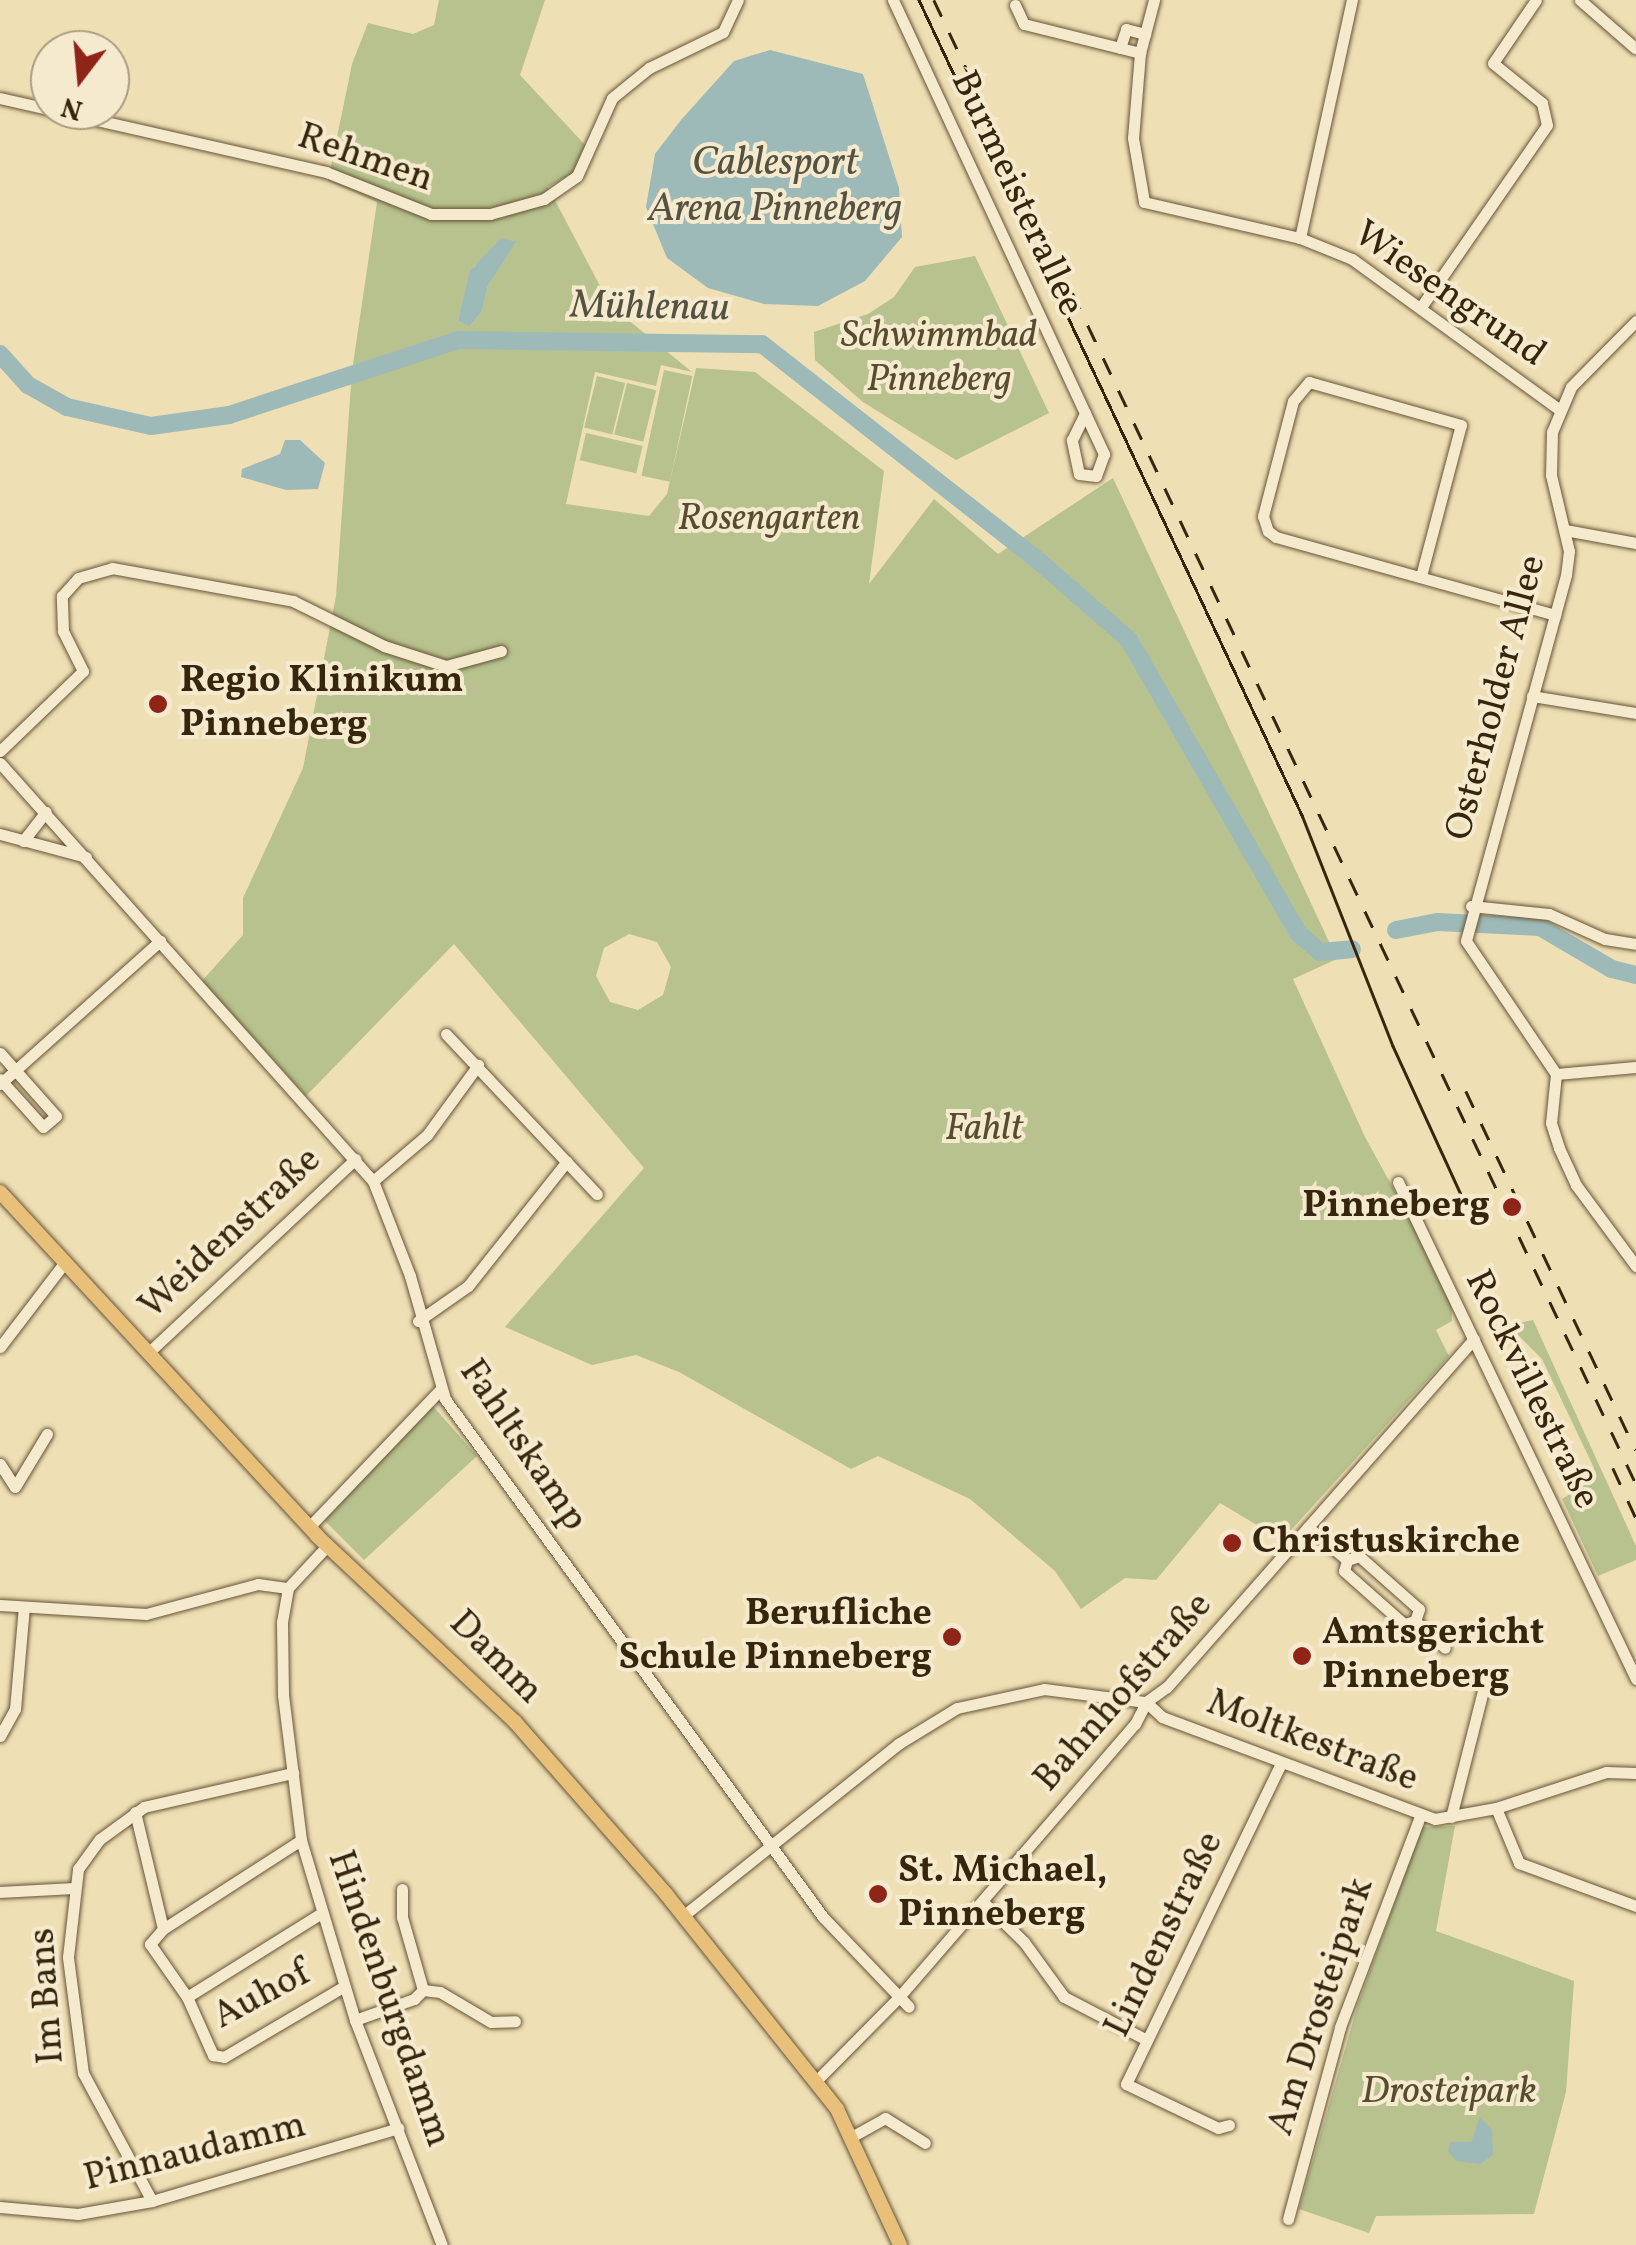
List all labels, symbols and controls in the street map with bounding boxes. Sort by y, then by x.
north arrow [30,30,130,130]
street label: Burmeisterallee [939,64,1093,324]
text: N [57,86,87,129]
street label: Rehmen [291,115,439,203]
water label: Cablesport Arena Pinneberg [648,140,902,234]
street label: Wiesengrund [1344,212,1554,378]
water label: Mühlenau [570,283,730,333]
park label: Schwimmbad Pinneberg [841,314,1037,404]
park label: Rosengarten [678,497,860,543]
street label: Osterholder Allee [1437,550,1557,846]
place label: Regio Klinikum Pinneberg [180,659,464,748]
marker: Regio Klinikum Pinneberg [145,691,171,717]
park label: Fahlt [945,1107,1023,1153]
street label: Weidenstraße [131,1138,331,1330]
place label: Pinneberg [1302,1184,1490,1230]
marker: Pinneberg [1499,1194,1525,1220]
street label: Rockvillestraße [1454,1263,1608,1517]
street label: Fahltskamp [448,1352,596,1540]
place label: Christuskirche [1252,1520,1520,1566]
marker: Christuskirche [1221,1532,1243,1554]
street label: Bahnhofstraße [1025,1584,1223,1802]
place label: Berufliche Schule Pinneberg [619,1592,932,1682]
street label: Damm [439,1602,551,1714]
place label: Amtsgericht Pinneberg [1322,1611,1544,1700]
marker: Berufliche Schule Pinneberg [941,1626,963,1648]
marker: Amtsgericht Pinneberg [1291,1645,1313,1667]
street label: Moltkestraße [1200,1681,1424,1803]
street label: Lindenstraße [1096,1825,1234,2045]
street label: Hindenburgdamm [316,1845,460,2153]
place label: St. Michael, Pinneberg [898,1849,1108,1938]
street label: Am Drosteipark [1259,1873,1385,2141]
marker: St. Michael, Pinneberg [867,1883,889,1905]
street label: Im Bans [21,1926,75,2066]
street label: Auhof [206,1952,318,2040]
park label: Drosteipark [1361,2070,1537,2116]
street label: Pinnaudamm [79,2103,311,2203]

